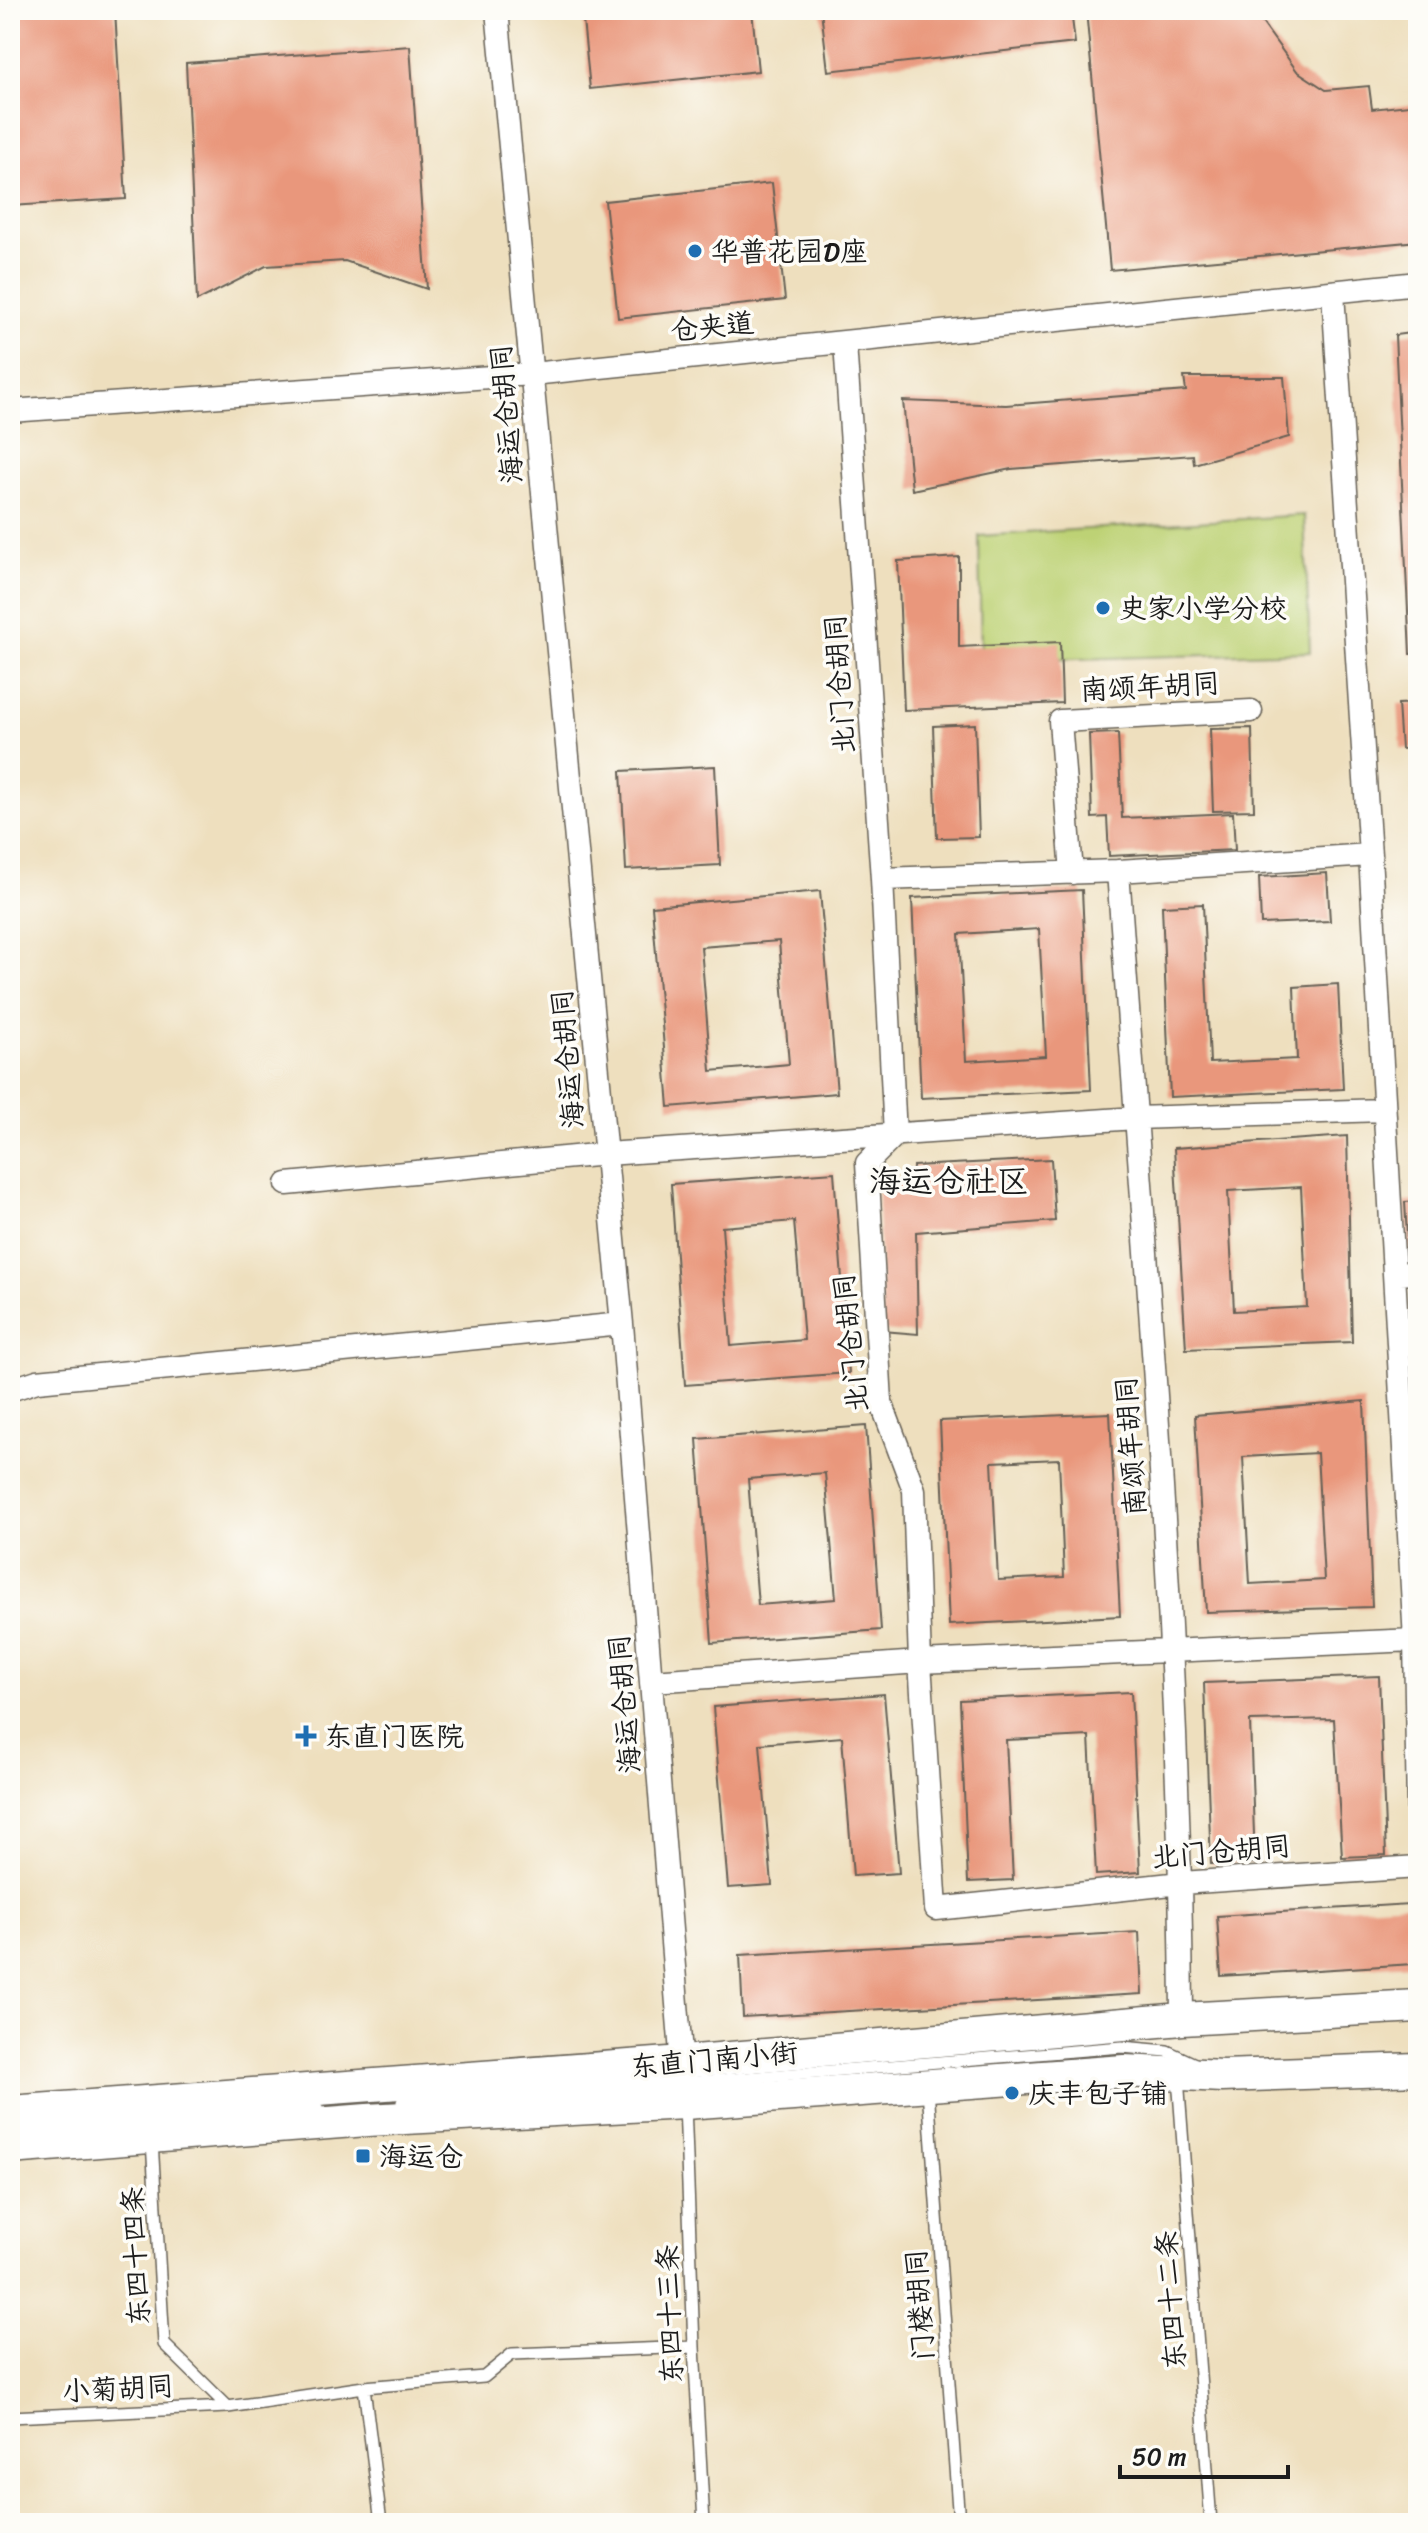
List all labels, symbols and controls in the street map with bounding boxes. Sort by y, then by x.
place label: 华普花园D座 [711,227,868,276]
marker: 华普花园D座 [686,242,704,260]
street label: 仓夹道 [668,298,756,355]
street label: 海运仓胡同 [476,342,537,486]
place label: 史家小学分校 [1119,584,1287,633]
marker: 史家小学分校 [1094,599,1112,617]
street label: 北门仓胡同 [810,612,869,756]
street label: 南颂年胡同 [1079,658,1221,715]
street label: 海运仓胡同 [537,987,598,1131]
district label: 海运仓社区 [869,1153,1029,1210]
street label: 北门仓胡同 [819,1271,882,1415]
street label: 南颂年胡同 [1101,1374,1160,1518]
street label: 海运仓胡同 [594,1632,655,1776]
place label: 东直门医院 [324,1712,464,1761]
marker: 东直门医院 [295,1725,317,1747]
street label: 北门仓胡同 [1149,1821,1293,1882]
street label: 东直门南小街 [628,2028,800,2091]
place label: 庆丰包子铺 [1028,2069,1168,2118]
marker: 庆丰包子铺 [1003,2084,1021,2102]
place label: 海运仓 [379,2132,463,2181]
marker: 海运仓 [354,2147,372,2165]
street label: 东四十四条 [107,2185,164,2327]
street label: 东四十二条 [1141,2228,1200,2372]
street label: 东四十三条 [643,2243,696,2385]
street label: 门楼胡同 [891,2247,948,2363]
street label: 小菊胡同 [61,2361,175,2416]
scale bar [1120,2429,1288,2479]
text: 50 m [1132,2436,1187,2478]

